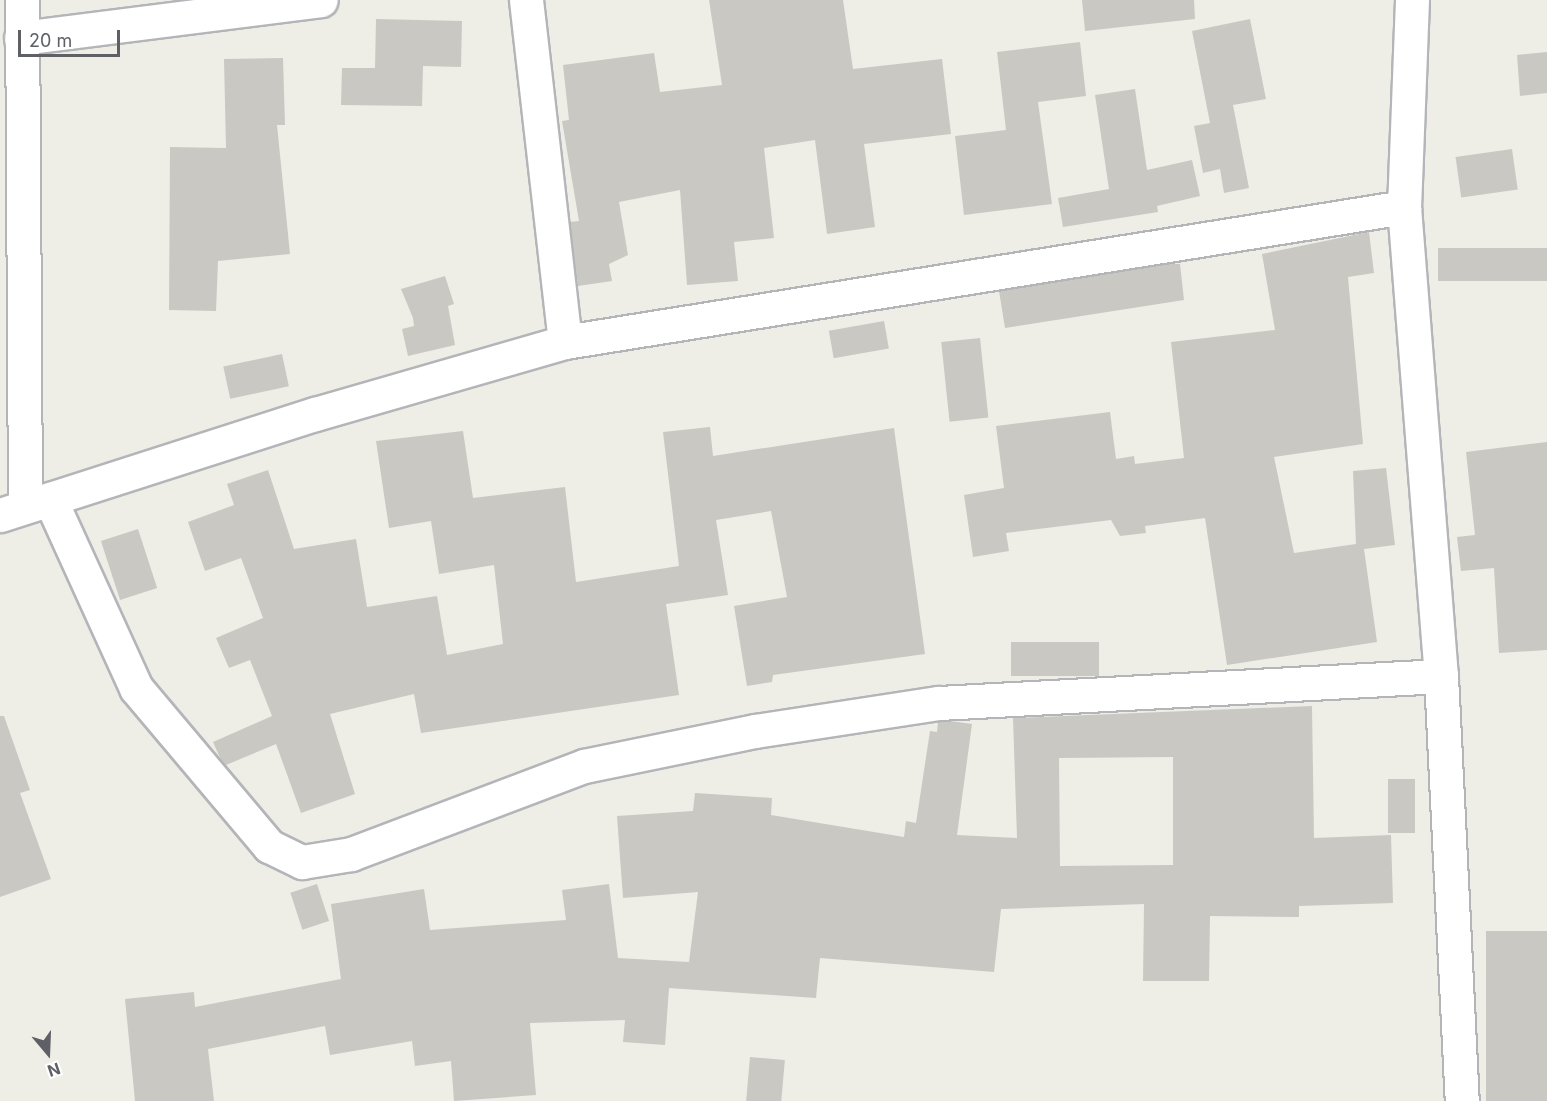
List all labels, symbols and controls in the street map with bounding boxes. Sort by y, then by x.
scale bar [21,18,123,56]
text: 20 m [29,30,72,51]
north arrow [18,1023,78,1083]
text: N [45,1059,63,1081]

